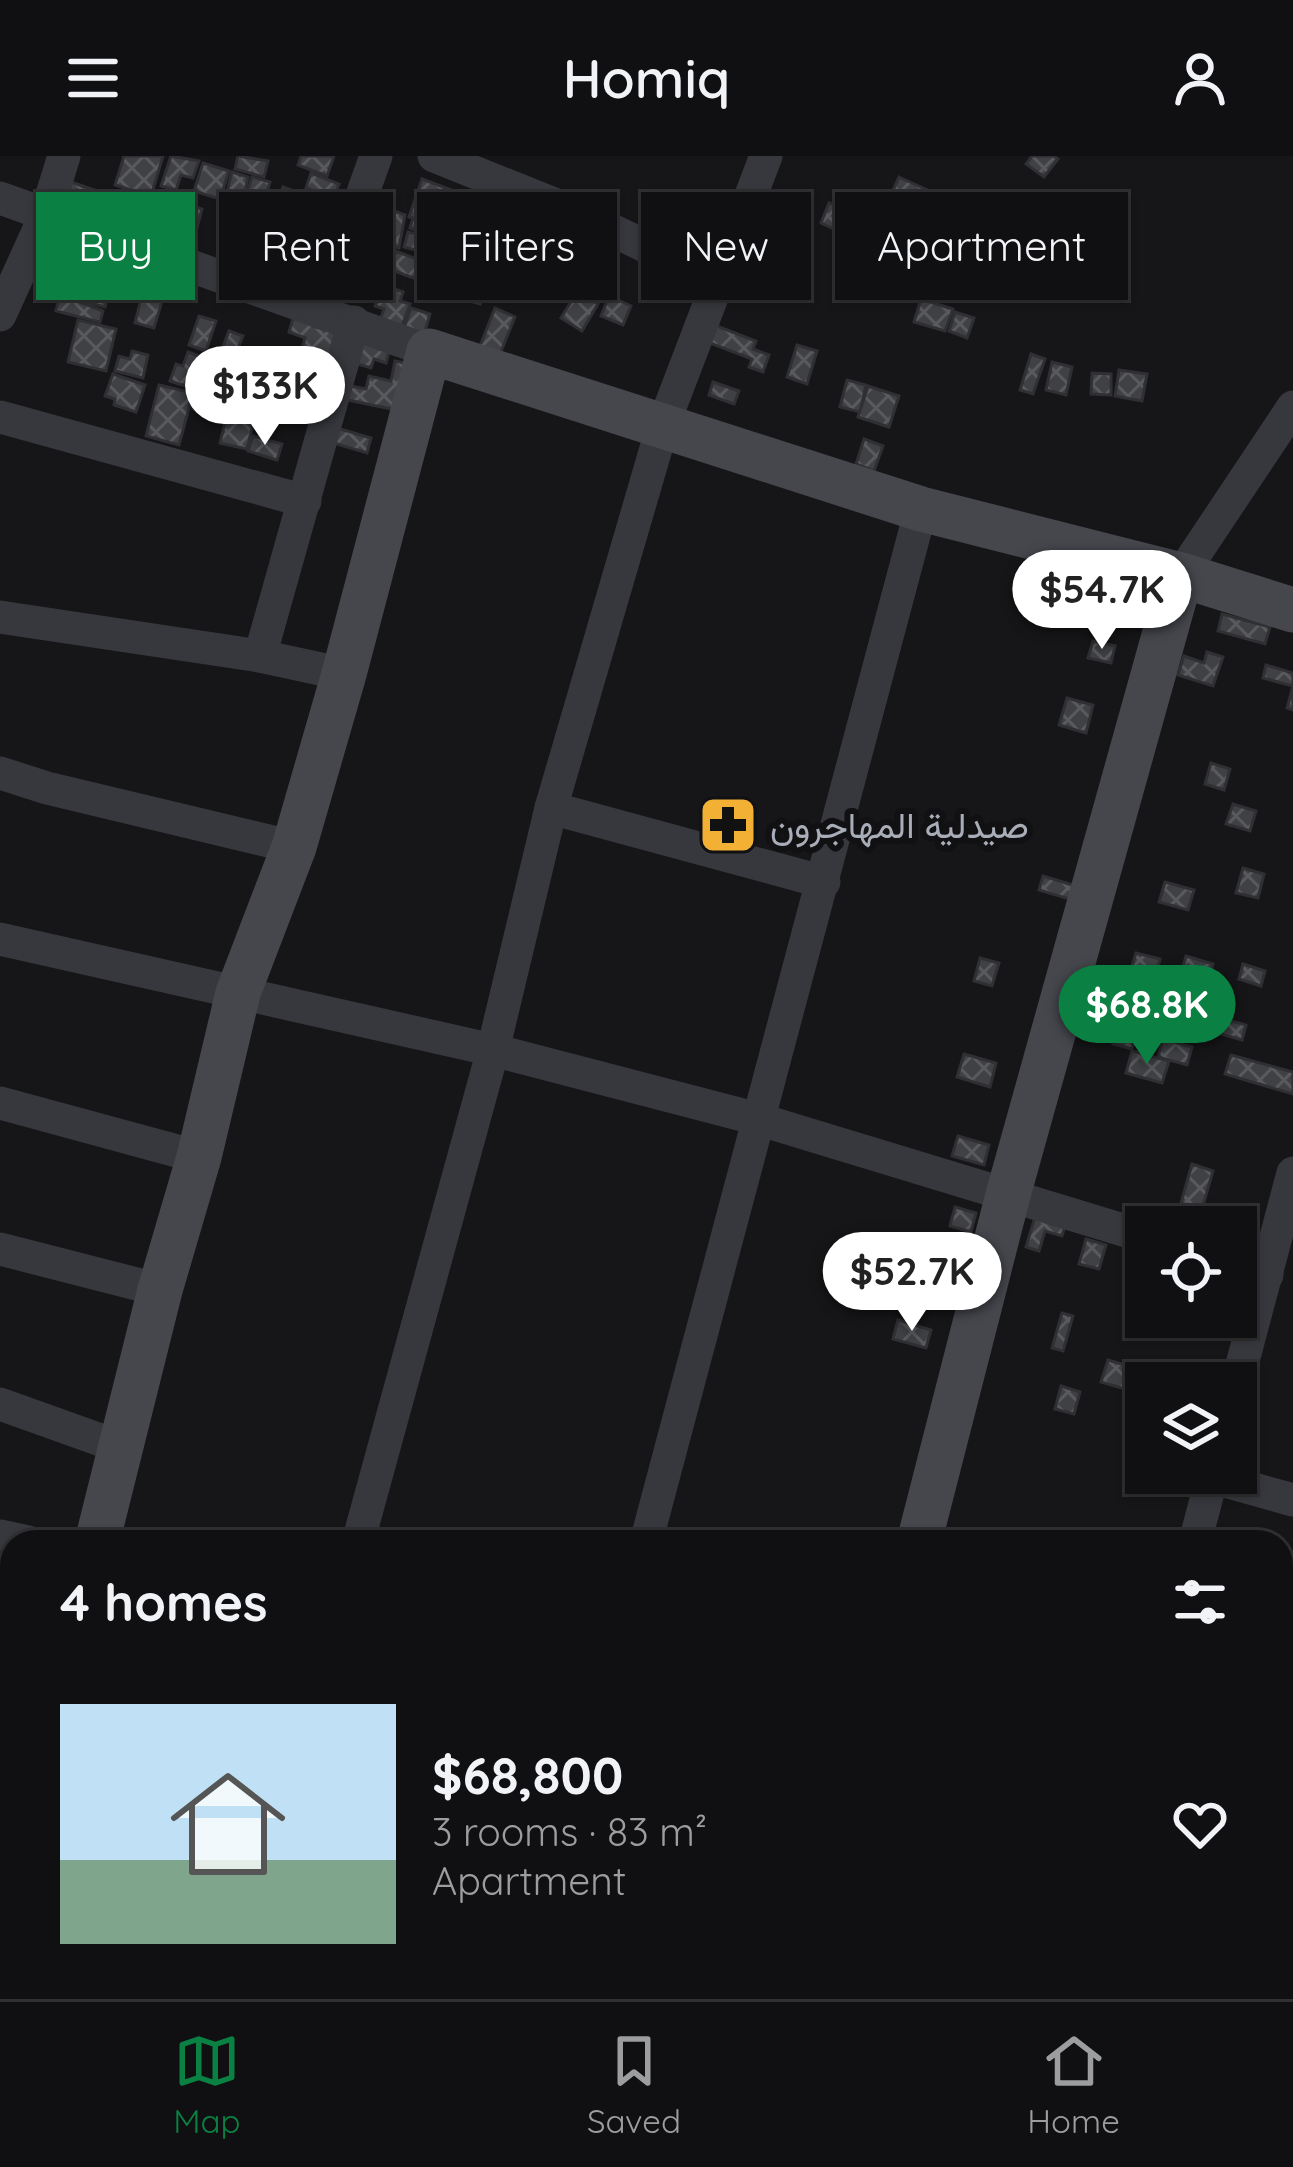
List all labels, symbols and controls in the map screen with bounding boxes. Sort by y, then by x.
text: Homiq [563,44,730,112]
icon: menu [60,45,126,111]
icon: person [1167,45,1233,111]
chip: Buy [36,192,195,300]
chip: Rent [219,192,393,300]
chip: Filters [417,192,617,300]
chip: New [641,192,811,300]
chip: Apartment [835,192,1128,300]
pin: $133K [181,346,349,448]
text: $133K [212,360,318,409]
pin: $54.7K [1004,550,1200,652]
text: $54.7K [1039,564,1165,613]
pharmacy icon: صيدلية المهاجرون [697,794,759,856]
place label: صيدلية المهاجرون [770,802,1029,848]
pin: $68.8K [1049,965,1245,1067]
text: $68.8K [1086,979,1208,1028]
map controls [1125,1206,1257,1494]
button: locate [1125,1206,1257,1338]
pin: $52.7K [814,1232,1010,1334]
text: $52.7K [850,1246,974,1295]
button: layers [1125,1362,1257,1494]
icon: filters [1167,1569,1233,1635]
text: 4 homes [60,1570,268,1634]
text: $68,800 [432,1743,623,1807]
icon: home [156,1752,300,1896]
icon: heart [1167,1791,1233,1857]
text: 3 rooms · 83 m² [432,1807,707,1856]
text: Apartment [432,1856,626,1905]
tab: Map [173,2028,240,2141]
tab: Saved [587,2028,681,2141]
tab: Home [1027,2028,1120,2141]

